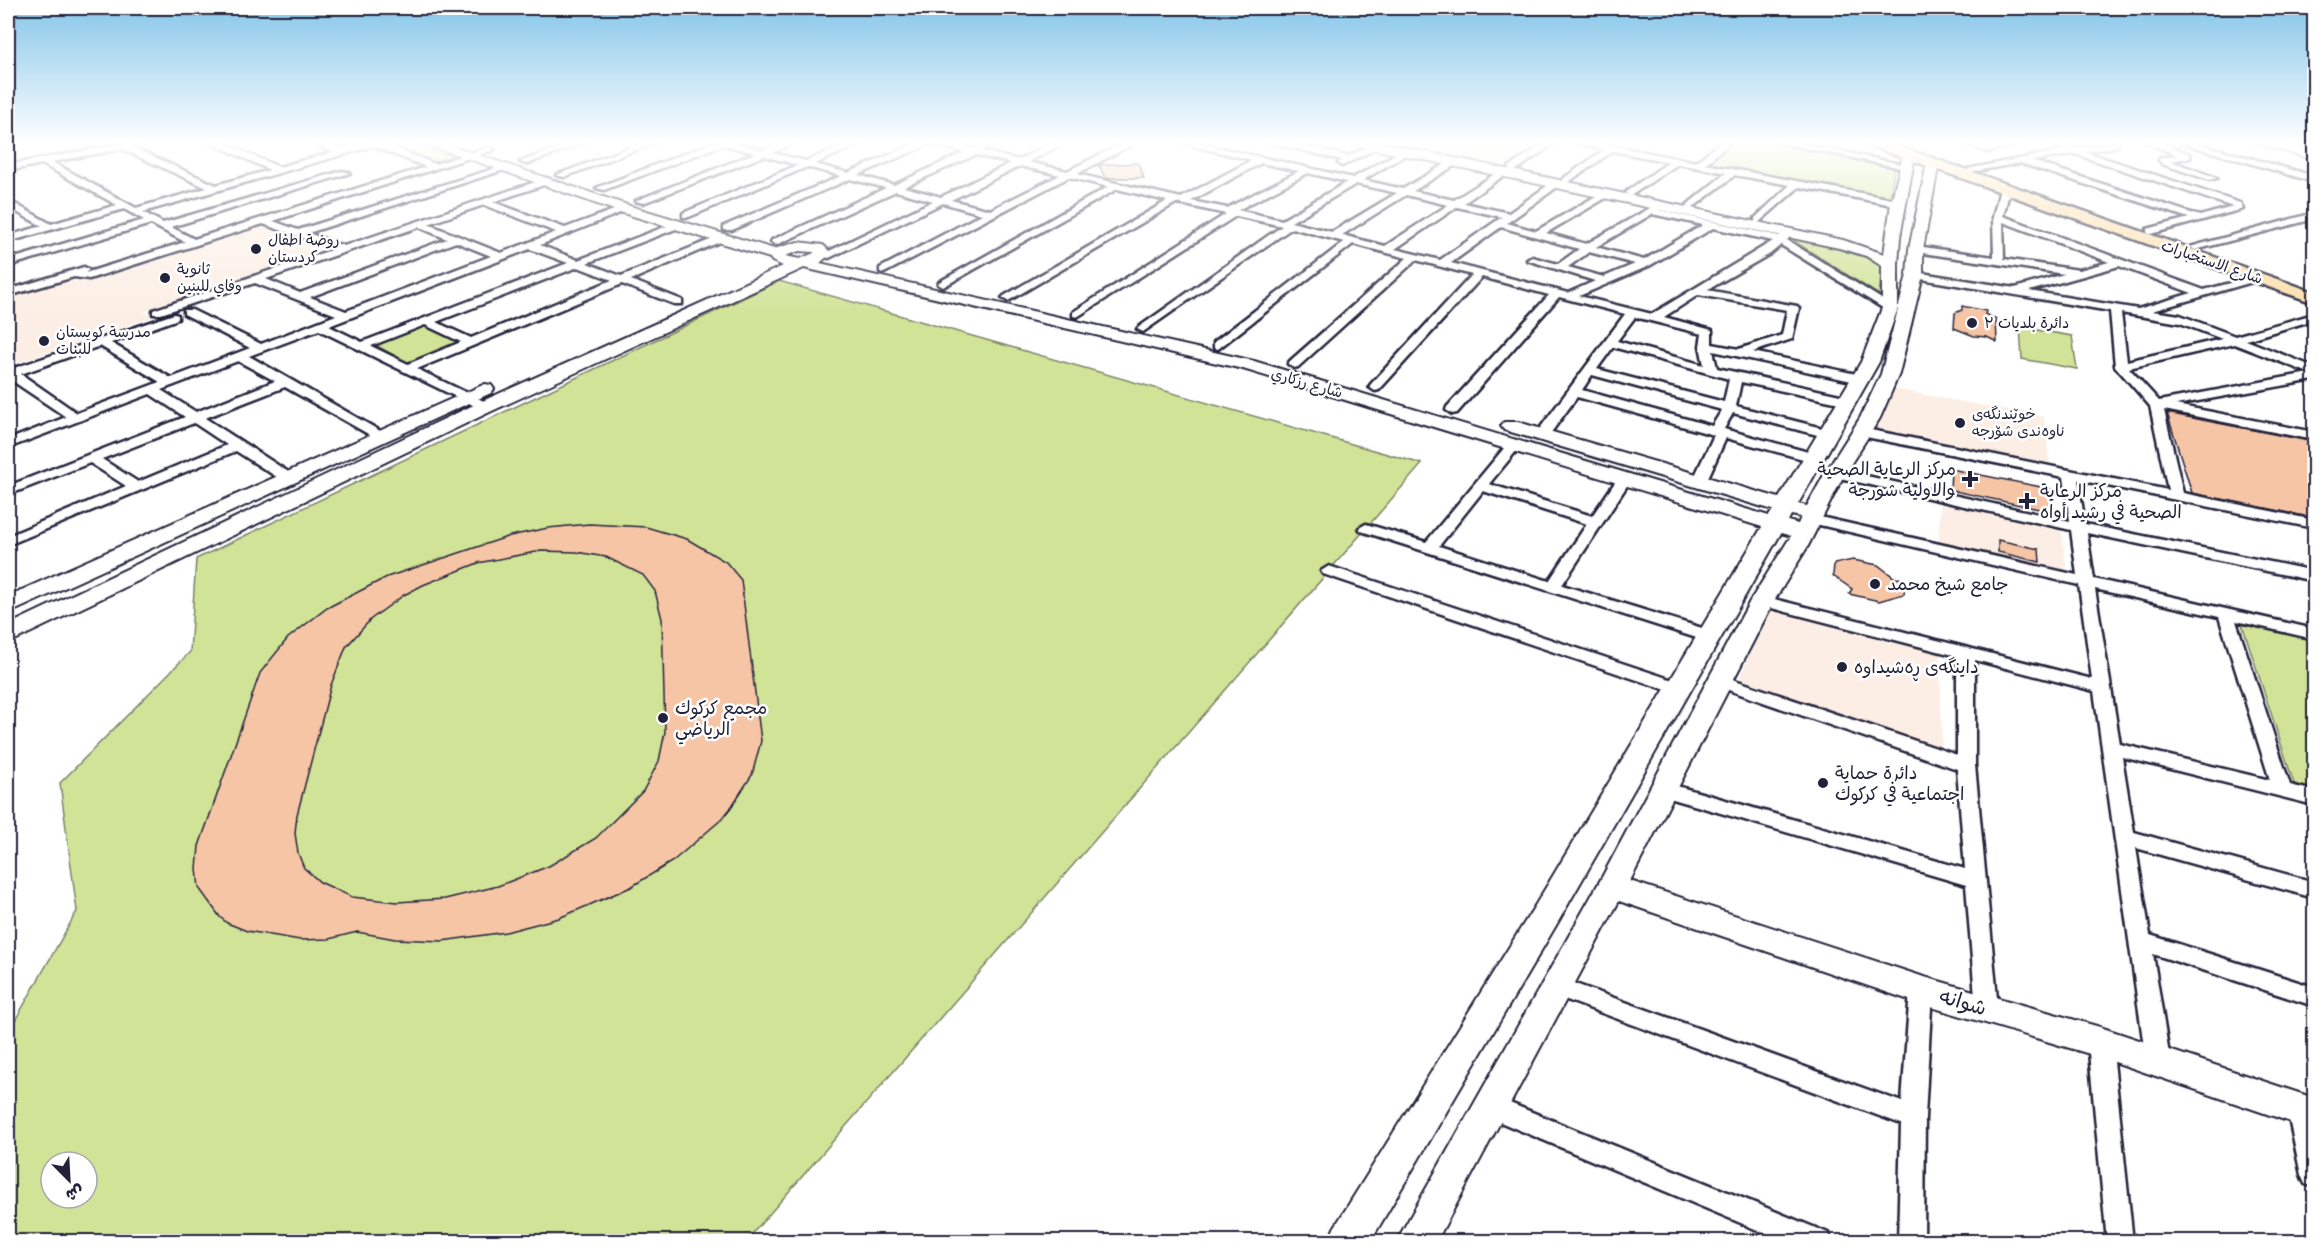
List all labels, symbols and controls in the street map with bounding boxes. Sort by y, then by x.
place label: روضة اطفال كردستان [268,227,339,270]
street label: شارع الاستخبارات [2158,232,2266,292]
marker: روضة اطفال كردستان [249,242,263,256]
place label: ثانوية وفاي للبنين [177,256,242,299]
marker: ثانوية وفاي للبنين [158,271,172,285]
place label: دائرة بلديات ٣ [1984,310,2069,336]
marker: دائرة بلديات ٣ [1965,316,1979,330]
place label: مدرسة كويستان للبنات [56,319,151,362]
marker: مدرسة كويستان للبنات [37,334,51,348]
street label: شارع رزكاري [1268,360,1346,406]
place label: خوێندنگەی ناوەندی شۆرجە [1972,401,2064,444]
marker: خوێندنگەی ناوەندی شۆرجە [1953,416,1967,430]
place label: مركز الرعاية الصحية والاولية شورجة [1817,453,1956,506]
marker: مركز الرعاية الصحية والاولية شورجة [1961,470,1979,488]
place label: مركز الرعاية الصحية في رشيد أواه [2040,475,2182,528]
marker: مركز الرعاية الصحية في رشيد أواه [2018,492,2036,510]
place label: جامع شيخ محمد [1887,568,2009,600]
marker: جامع شيخ محمد [1868,577,1882,591]
place label: داینگەی ڕەشیداوە [1854,651,1979,683]
marker: داینگەی ڕەشیداوە [1835,660,1849,674]
place label: مجمع كركوك الرياضي [675,692,767,745]
marker: مجمع كركوك الرياضي [656,711,670,725]
place label: دائرة حماية اجتماعية في كركوك [1835,757,1965,810]
marker: دائرة حماية اجتماعية في كركوك [1816,776,1830,790]
street label: شوانە [1935,977,1991,1027]
north arrow [39,1150,99,1210]
text: ش [61,1176,89,1210]

